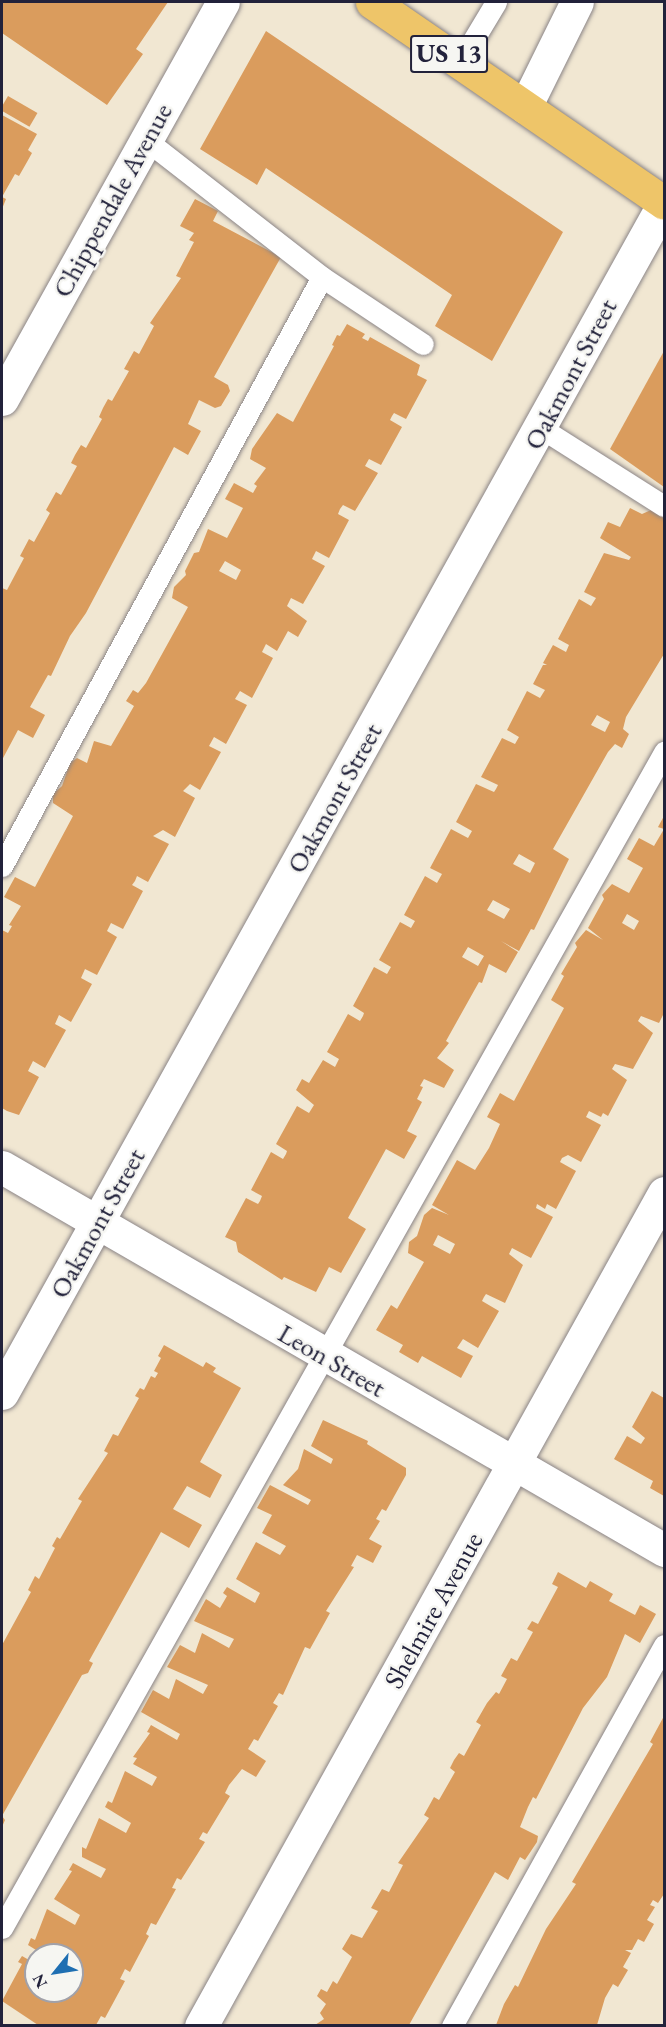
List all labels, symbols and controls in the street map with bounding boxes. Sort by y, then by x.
road number: US 13 [410,31,488,77]
street label: Chippendale Avenue [45,97,179,303]
street label: Oakmont Street [517,293,623,455]
street label: Oakmont Street [280,718,388,878]
street label: Oakmont Street [43,1143,151,1303]
street label: Leon Street [273,1316,391,1404]
street label: Shelmire Avenue [377,1526,489,1694]
north arrow [24,1943,84,2003]
text: N [27,1970,52,1992]

